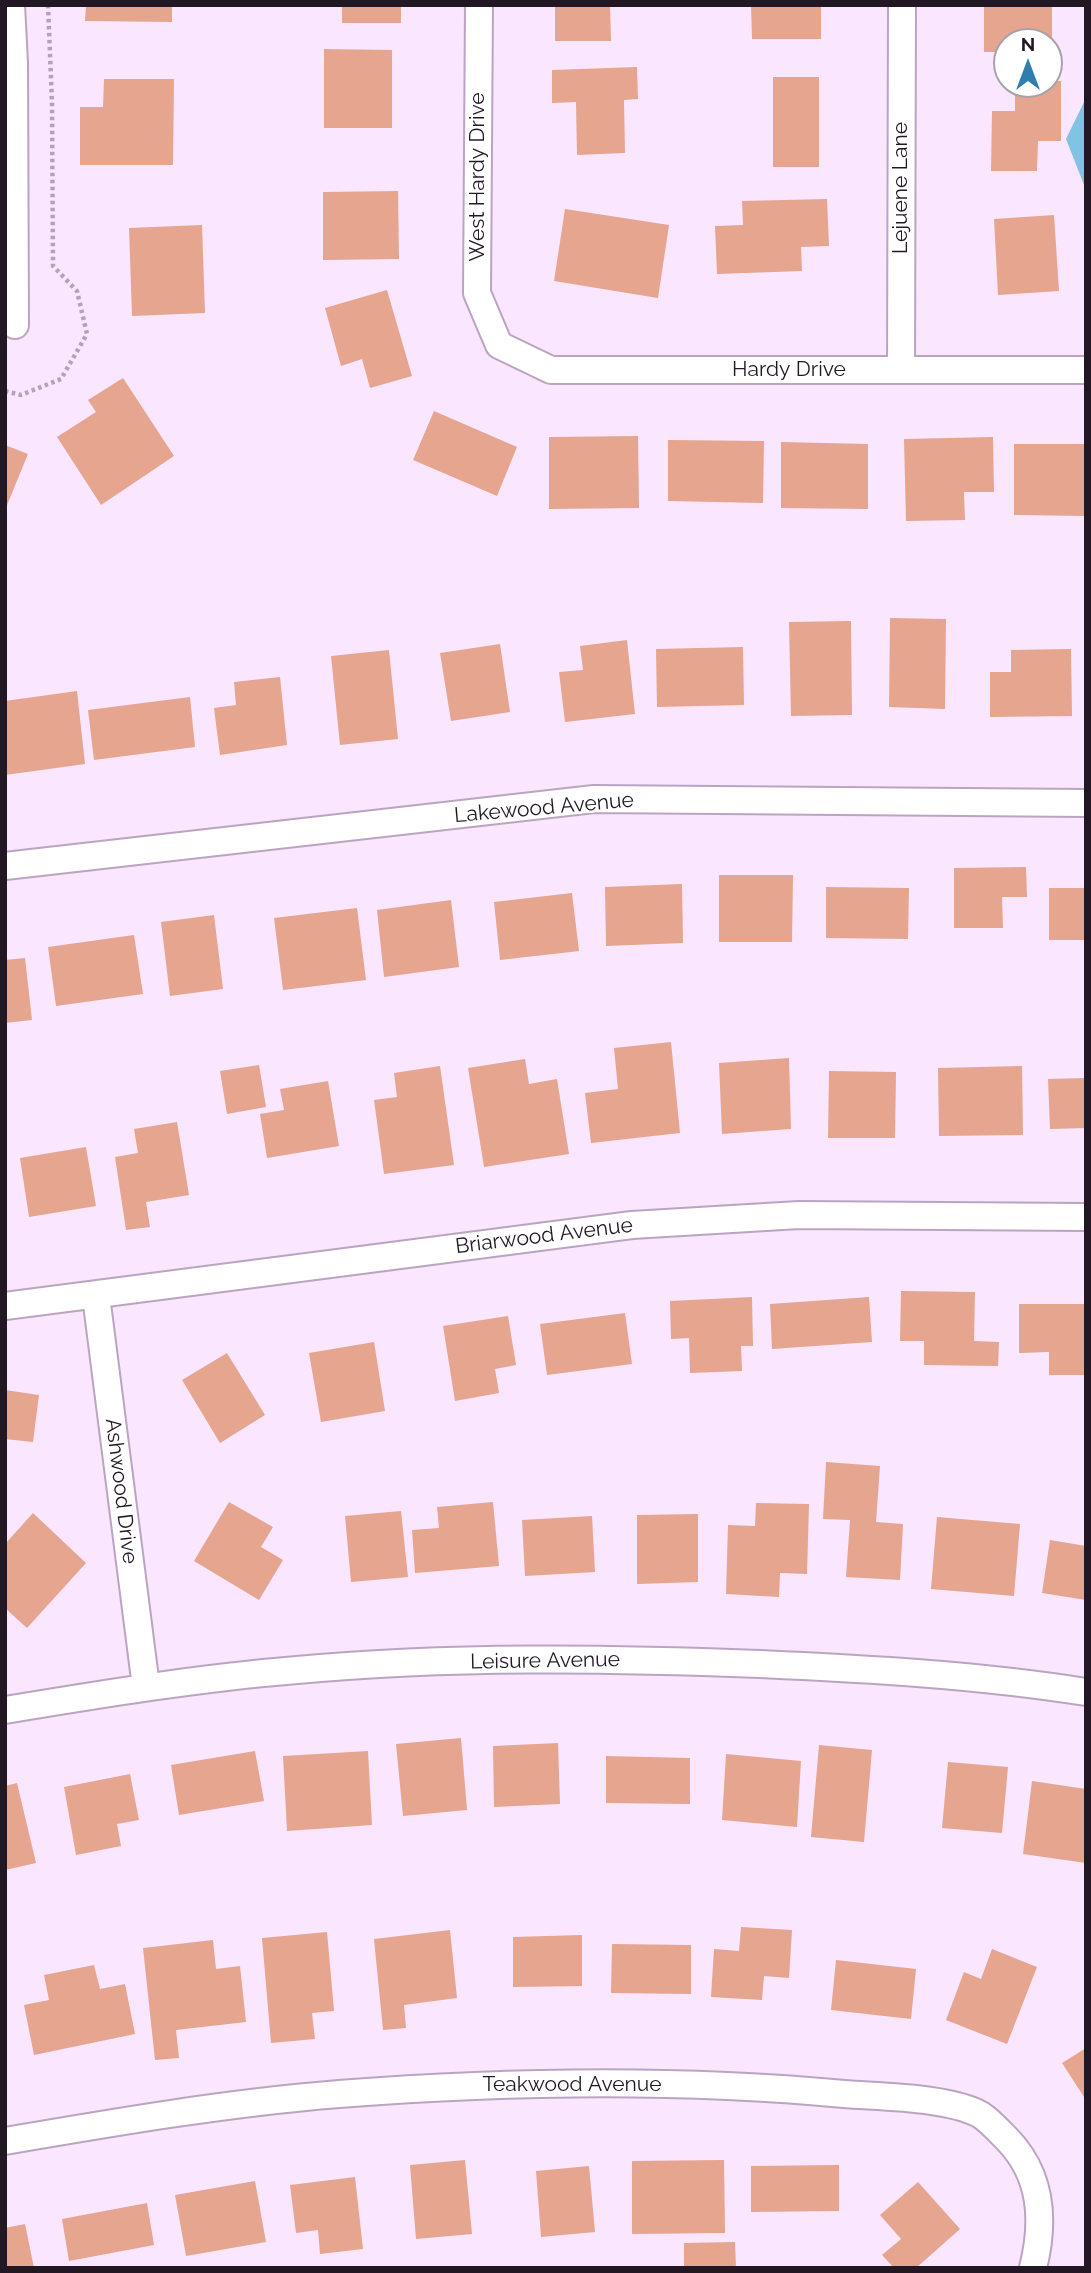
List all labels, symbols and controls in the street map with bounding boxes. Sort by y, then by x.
north arrow [993,28,1063,98]
text: N [1021,33,1035,55]
street label: West Hardy Drive [465,92,491,262]
street label: Lejuene Lane [888,122,914,254]
street label: Hardy Drive [732,357,846,383]
street label: Lakewood Avenue [453,788,635,828]
street label: Briarwood Avenue [454,1213,634,1259]
street label: Ashwood Drive [100,1417,142,1565]
street label: Leisure Avenue [470,1647,620,1675]
street label: Teakwood Avenue [482,2072,662,2098]

